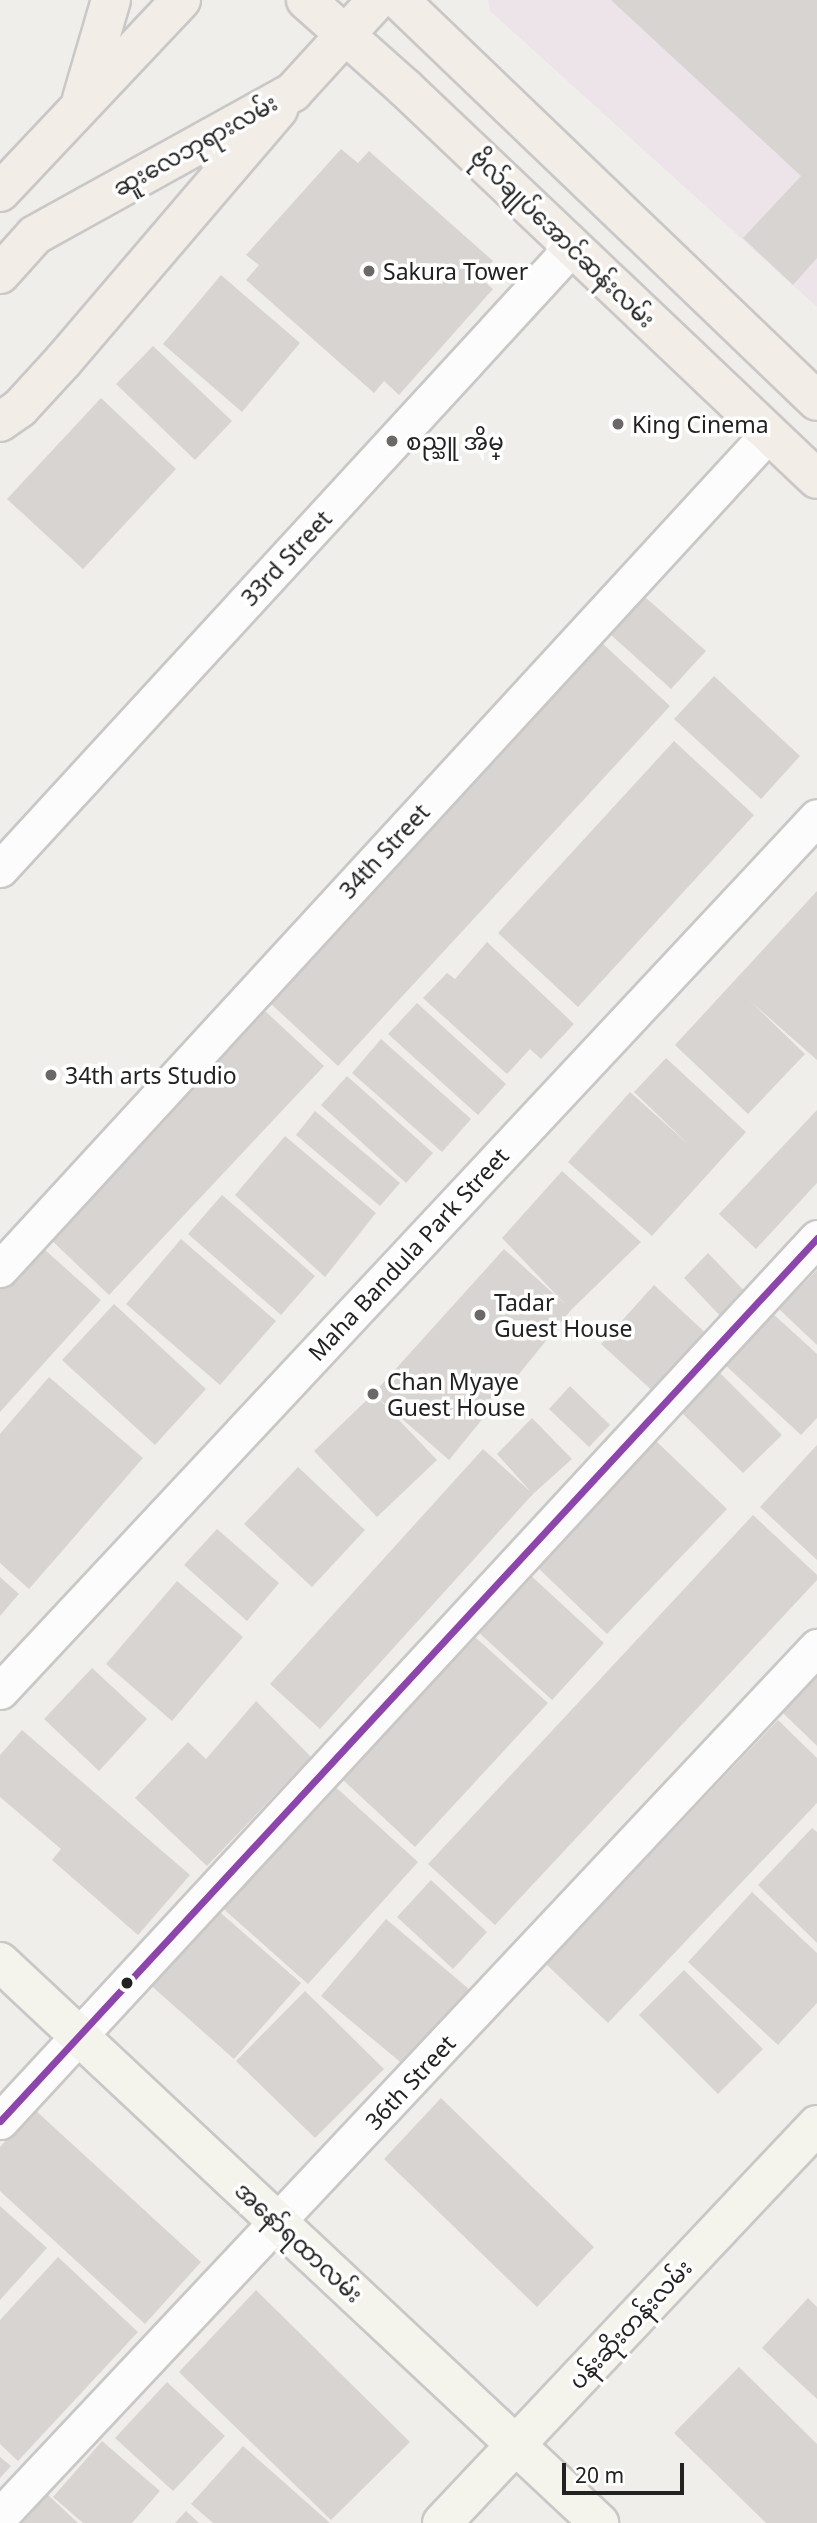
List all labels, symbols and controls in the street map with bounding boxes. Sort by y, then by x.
street label: ဆူးလေဘုရားလမ်း [108,88,282,202]
street label: ဗိုလ်ချုပ်အောင်ဆန်းလမ်း [465,143,661,333]
place label: Sakura Tower [383,257,528,285]
marker: Sakura Tower [361,263,377,279]
place label: King Cinema [632,410,769,438]
marker: King Cinema [610,416,626,432]
place label: စည္သူ အိမ္ [406,427,504,455]
marker: စည္သူ အိမ္ [384,433,400,449]
street label: 33rd Street [235,505,337,611]
street label: 34th Street [333,798,435,904]
place label: 34th arts Studio [65,1061,237,1089]
marker: 34th arts Studio [43,1067,59,1083]
street label: Maha Bandula Park Street [302,1142,514,1366]
place label: Tadar Guest House [494,1288,632,1342]
marker: Tadar Guest House [472,1307,488,1323]
place label: Chan Myaye Guest House [387,1367,525,1421]
marker: Chan Myaye Guest House [365,1386,381,1402]
unlabelled marker [120,1976,134,1990]
street label: 36th Street [359,2029,461,2135]
street label: အနော်ရထာလမ်း [230,2176,368,2308]
street label: ပန်းဆိုးတန်းလမ်း [563,2254,697,2394]
scale bar [565,2450,688,2494]
text: 20 m [575,2461,624,2489]

